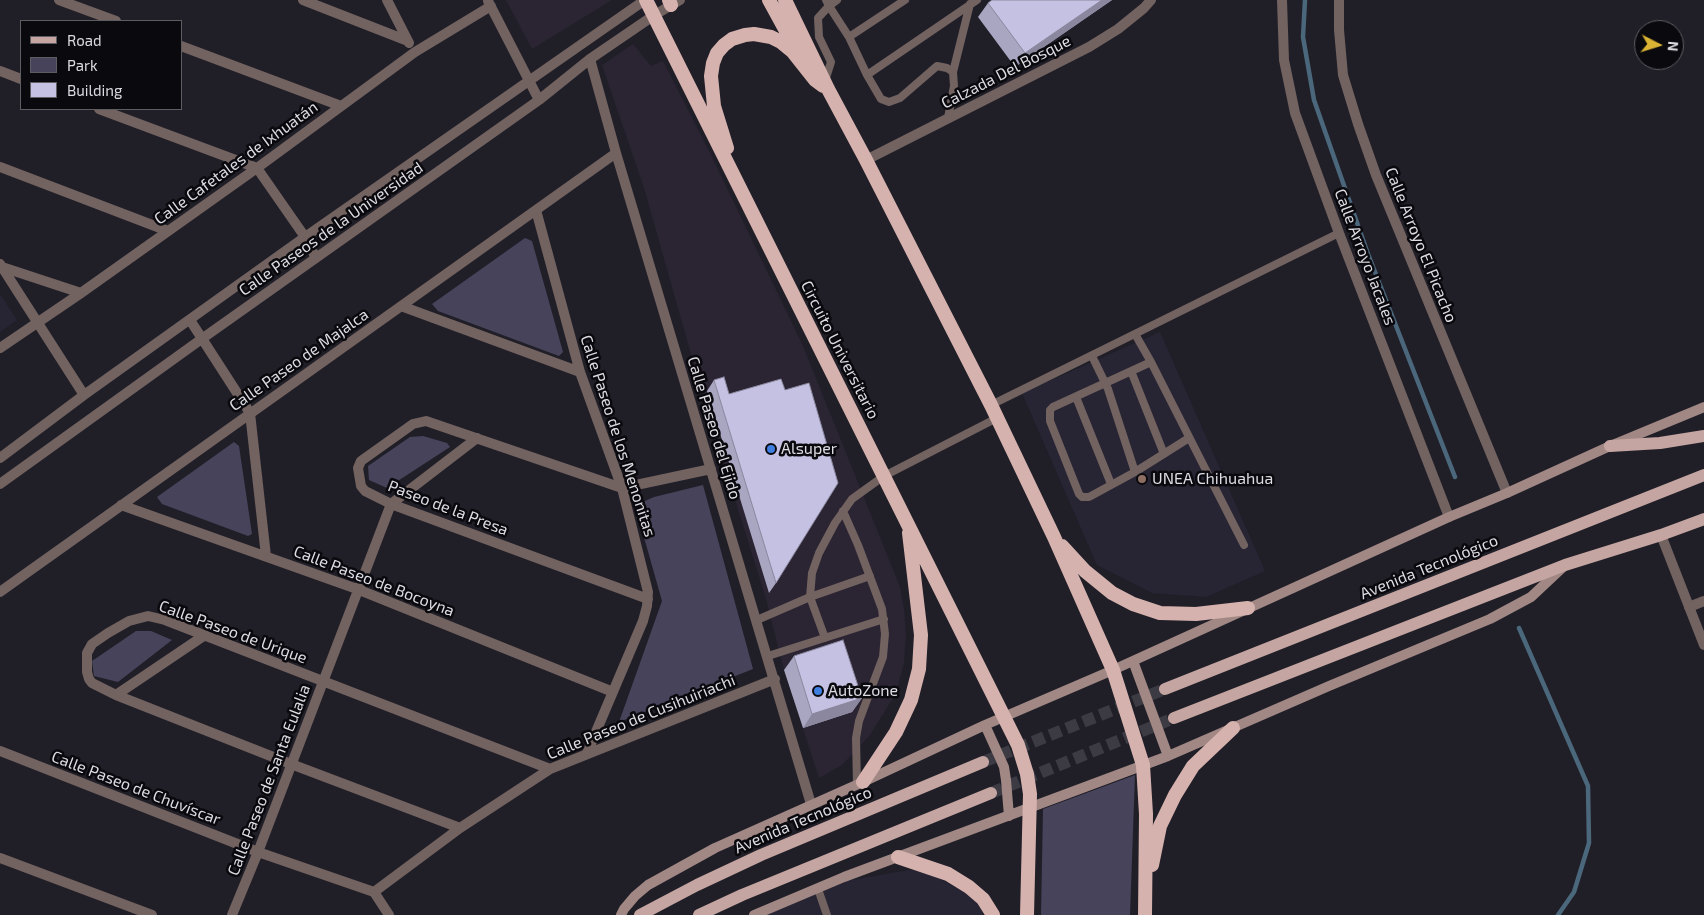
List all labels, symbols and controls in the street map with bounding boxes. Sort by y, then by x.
legend [20,20,182,110]
north arrow [1634,20,1684,70]
text: Road [67,31,102,49]
street label: Calzada Del Bosque [938,31,1074,113]
text: N [1665,40,1682,52]
text: Park [67,56,98,74]
text: Building [67,81,122,99]
street label: Calle Cafetales de Ixhuatán [151,97,321,229]
street label: Calle Paseos de la Universidad [235,158,427,300]
street label: Calle Arroyo El Picacho [1381,165,1461,325]
street label: Calle Arroyo Jacales [1330,186,1400,328]
street label: Circuito Universitario [797,278,883,422]
street label: Calle Paseo de Majalca [226,305,372,415]
street label: Calle Paseo de los Menonitas [576,333,660,539]
street label: Calle Paseo del Ejido [683,354,745,502]
place label: Alsuper [781,439,837,459]
marker: Alsuper [765,443,777,455]
place label: UNEA Chihuahua [1152,469,1273,489]
marker: UNEA Chihuahua [1136,473,1148,485]
street label: Paseo de la Presa [385,476,511,540]
street label: Avenida Tecnológico [1357,531,1501,603]
street label: Calle Paseo de Bocoyna [291,541,457,621]
street label: Calle Paseo de Urique [156,596,310,668]
street label: Calle Paseo de Cusihuiriachi [544,670,738,764]
place label: AutoZone [828,681,898,701]
street label: Calle Paseo de Santa Eulalia [224,682,314,878]
marker: AutoZone [812,685,824,697]
street label: Calle Paseo de Chuvíscar [49,747,223,829]
street label: Avenida Tecnológico [731,782,875,858]

